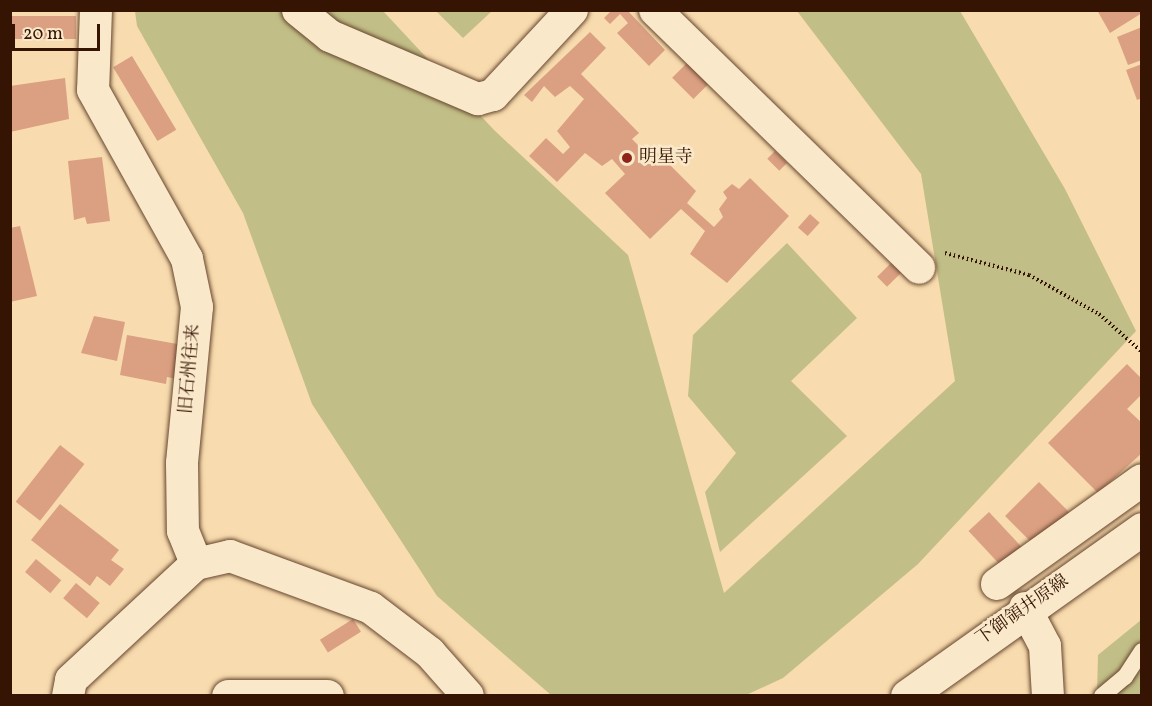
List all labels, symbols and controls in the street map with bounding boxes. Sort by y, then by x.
scale bar [15,12,104,50]
text: 20 m [23,22,63,47]
place label: 明星寺 [639,147,693,169]
marker: 明星寺 [620,151,634,165]
street label: 旧石州往来 [176,323,206,415]
street label: 下御領井原線 [973,571,1073,651]

